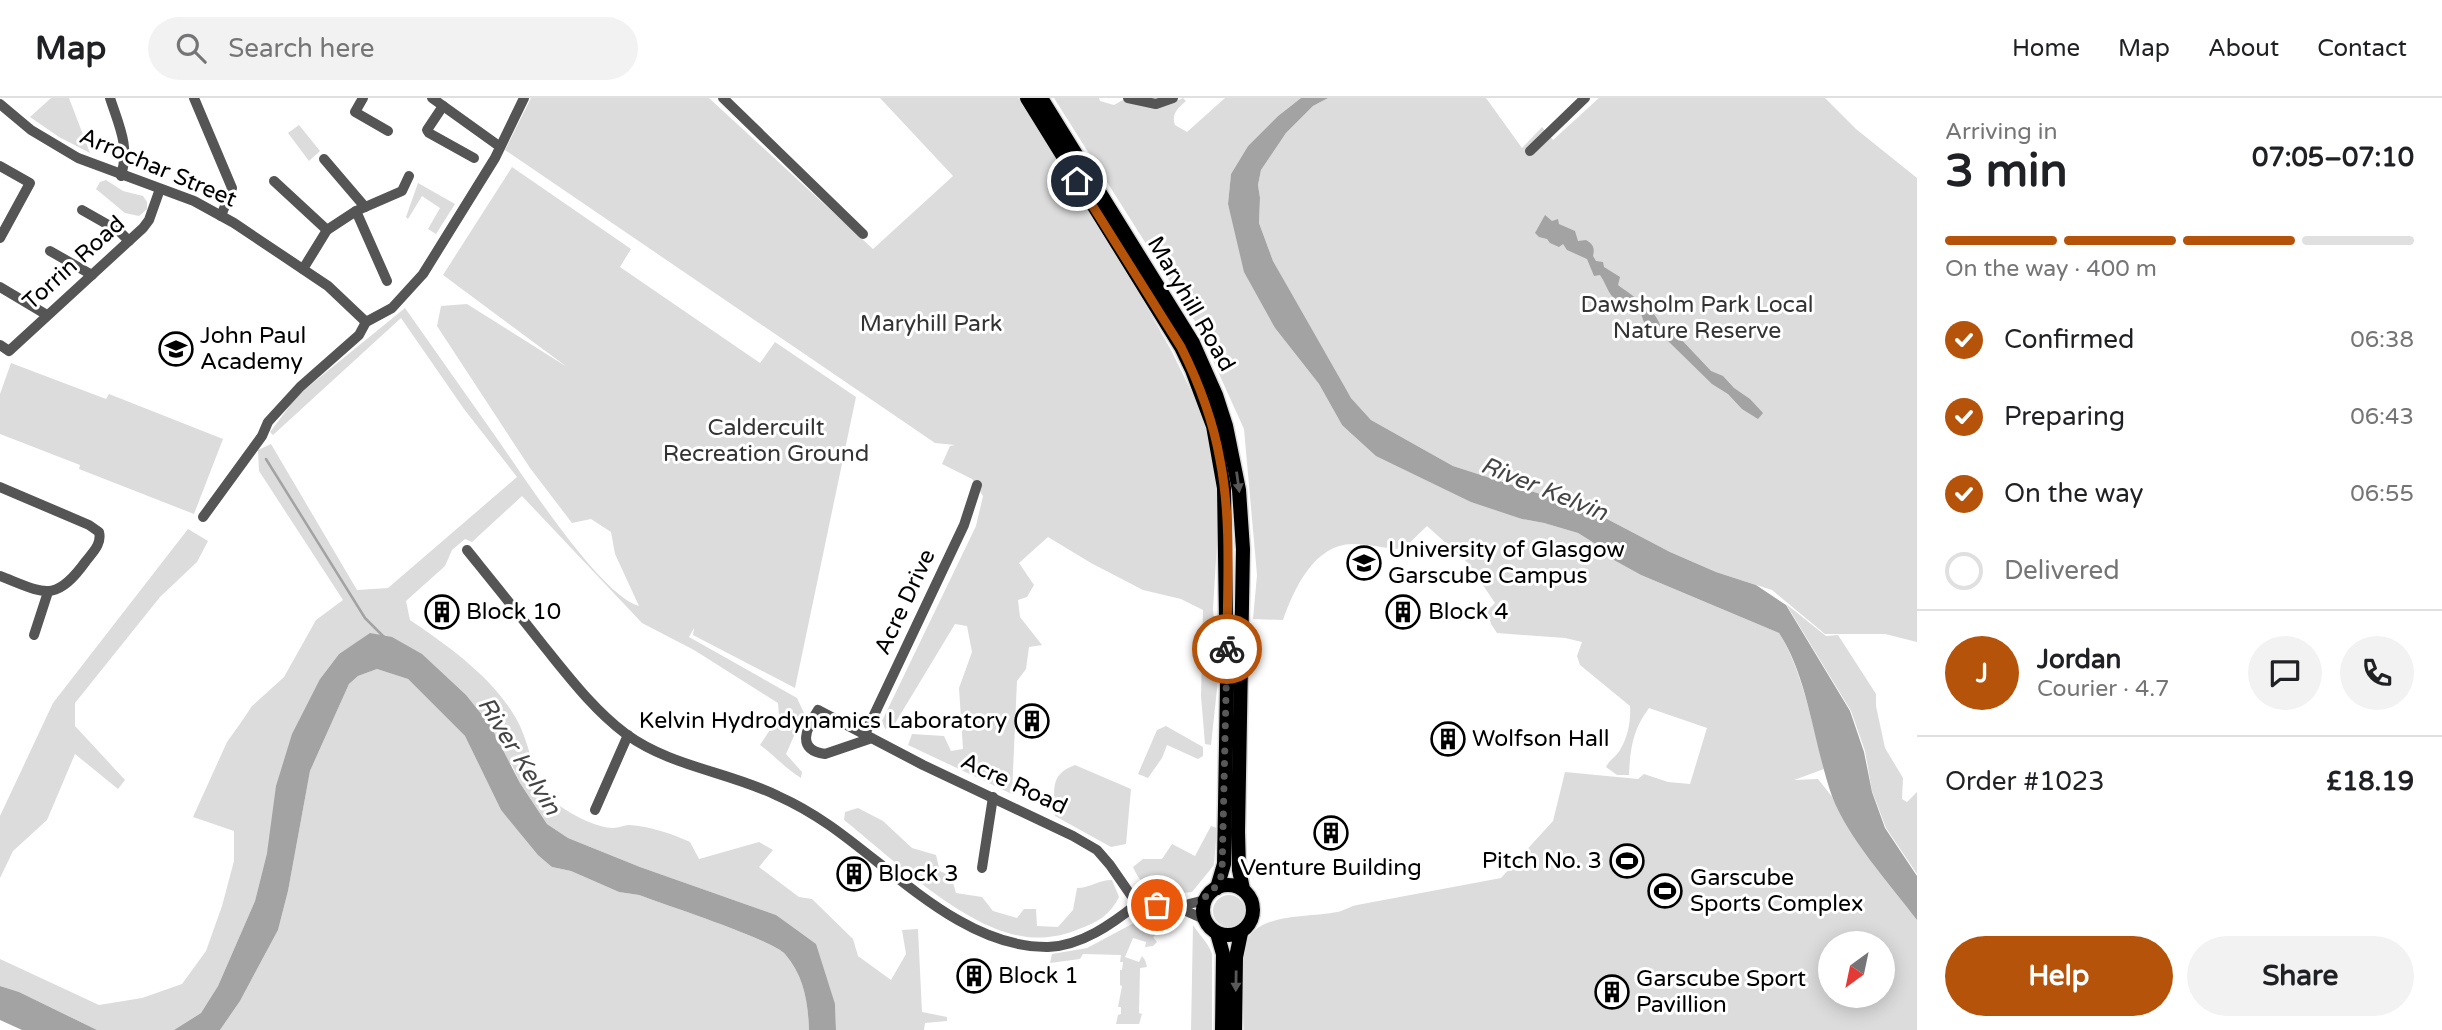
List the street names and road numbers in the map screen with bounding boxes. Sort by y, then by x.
street label: Arrochar Street [75,122,241,214]
street label: Torrin Road [17,210,131,316]
street label: Maryhill Road [1141,231,1241,377]
street label: Acre Drive [868,545,942,659]
street label: Acre Road [956,747,1072,821]

